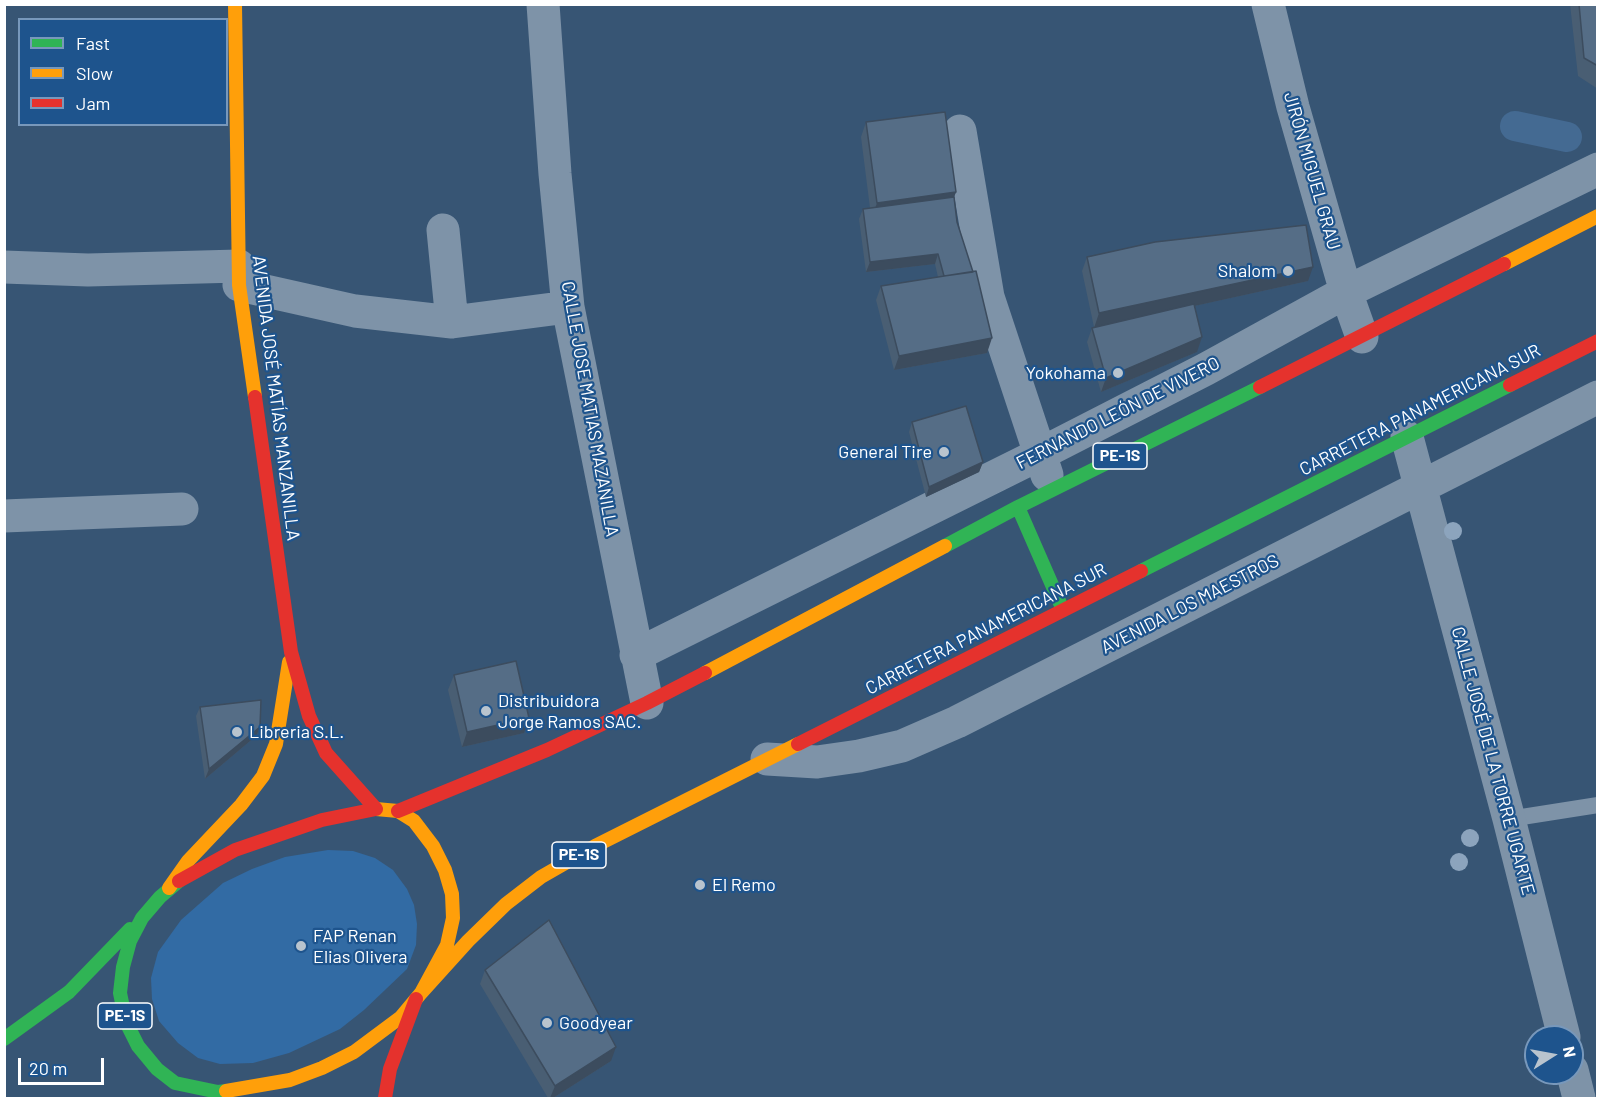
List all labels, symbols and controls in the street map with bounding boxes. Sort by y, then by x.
legend [18,18,228,126]
text: Fast [76,32,110,54]
text: Slow [76,62,113,84]
street label: JIRÓN MIGUEL GRAU [1279,90,1345,252]
text: Jam [76,92,110,114]
street label: AVENIDA JOSÉ MATÍAS MANZANILLA [248,254,304,542]
place label: Shalom [1218,260,1276,282]
marker: Shalom [1281,264,1295,278]
street label: CALLE JOSE MATIAS MAZANILLA [557,280,623,538]
street label: CARRETERA PANAMERICANA SUR [1296,340,1544,480]
street label: FERNANDO LEÓN DE VIVERO [1013,352,1223,474]
place label: Yokohama [1026,362,1106,384]
marker: Yokohama [1111,366,1125,380]
place label: General Tire [838,441,932,463]
road number: PE-1S [1093,443,1147,469]
marker: General Tire [937,445,951,459]
street label: AVENIDA LOS MAESTROS [1097,550,1283,658]
street label: CARRETERA PANAMERICANA SUR [862,559,1110,699]
street label: CALLE JOSÉ DE LA TORRE UGARTE [1447,625,1539,897]
place label: Distribuidora Jorge Ramos SAC. [498,690,641,732]
marker: Distribuidora Jorge Ramos SAC. [479,704,493,718]
place label: Libreria S.L. [249,721,344,743]
marker: Libreria S.L. [230,725,244,739]
road number: PE-1S [552,842,606,868]
place label: El Remo [712,874,776,896]
marker: El Remo [693,878,707,892]
place label: FAP Renan Elias Olivera [313,925,408,968]
marker: FAP Renan Elias Olivera [294,939,308,953]
road number: PE-1S [98,1003,152,1029]
place label: Goodyear [559,1012,633,1034]
marker: Goodyear [540,1016,554,1030]
north arrow [1524,1025,1584,1085]
text: N [1560,1045,1581,1059]
scale bar [21,1046,106,1084]
text: 20 m [29,1057,67,1079]

